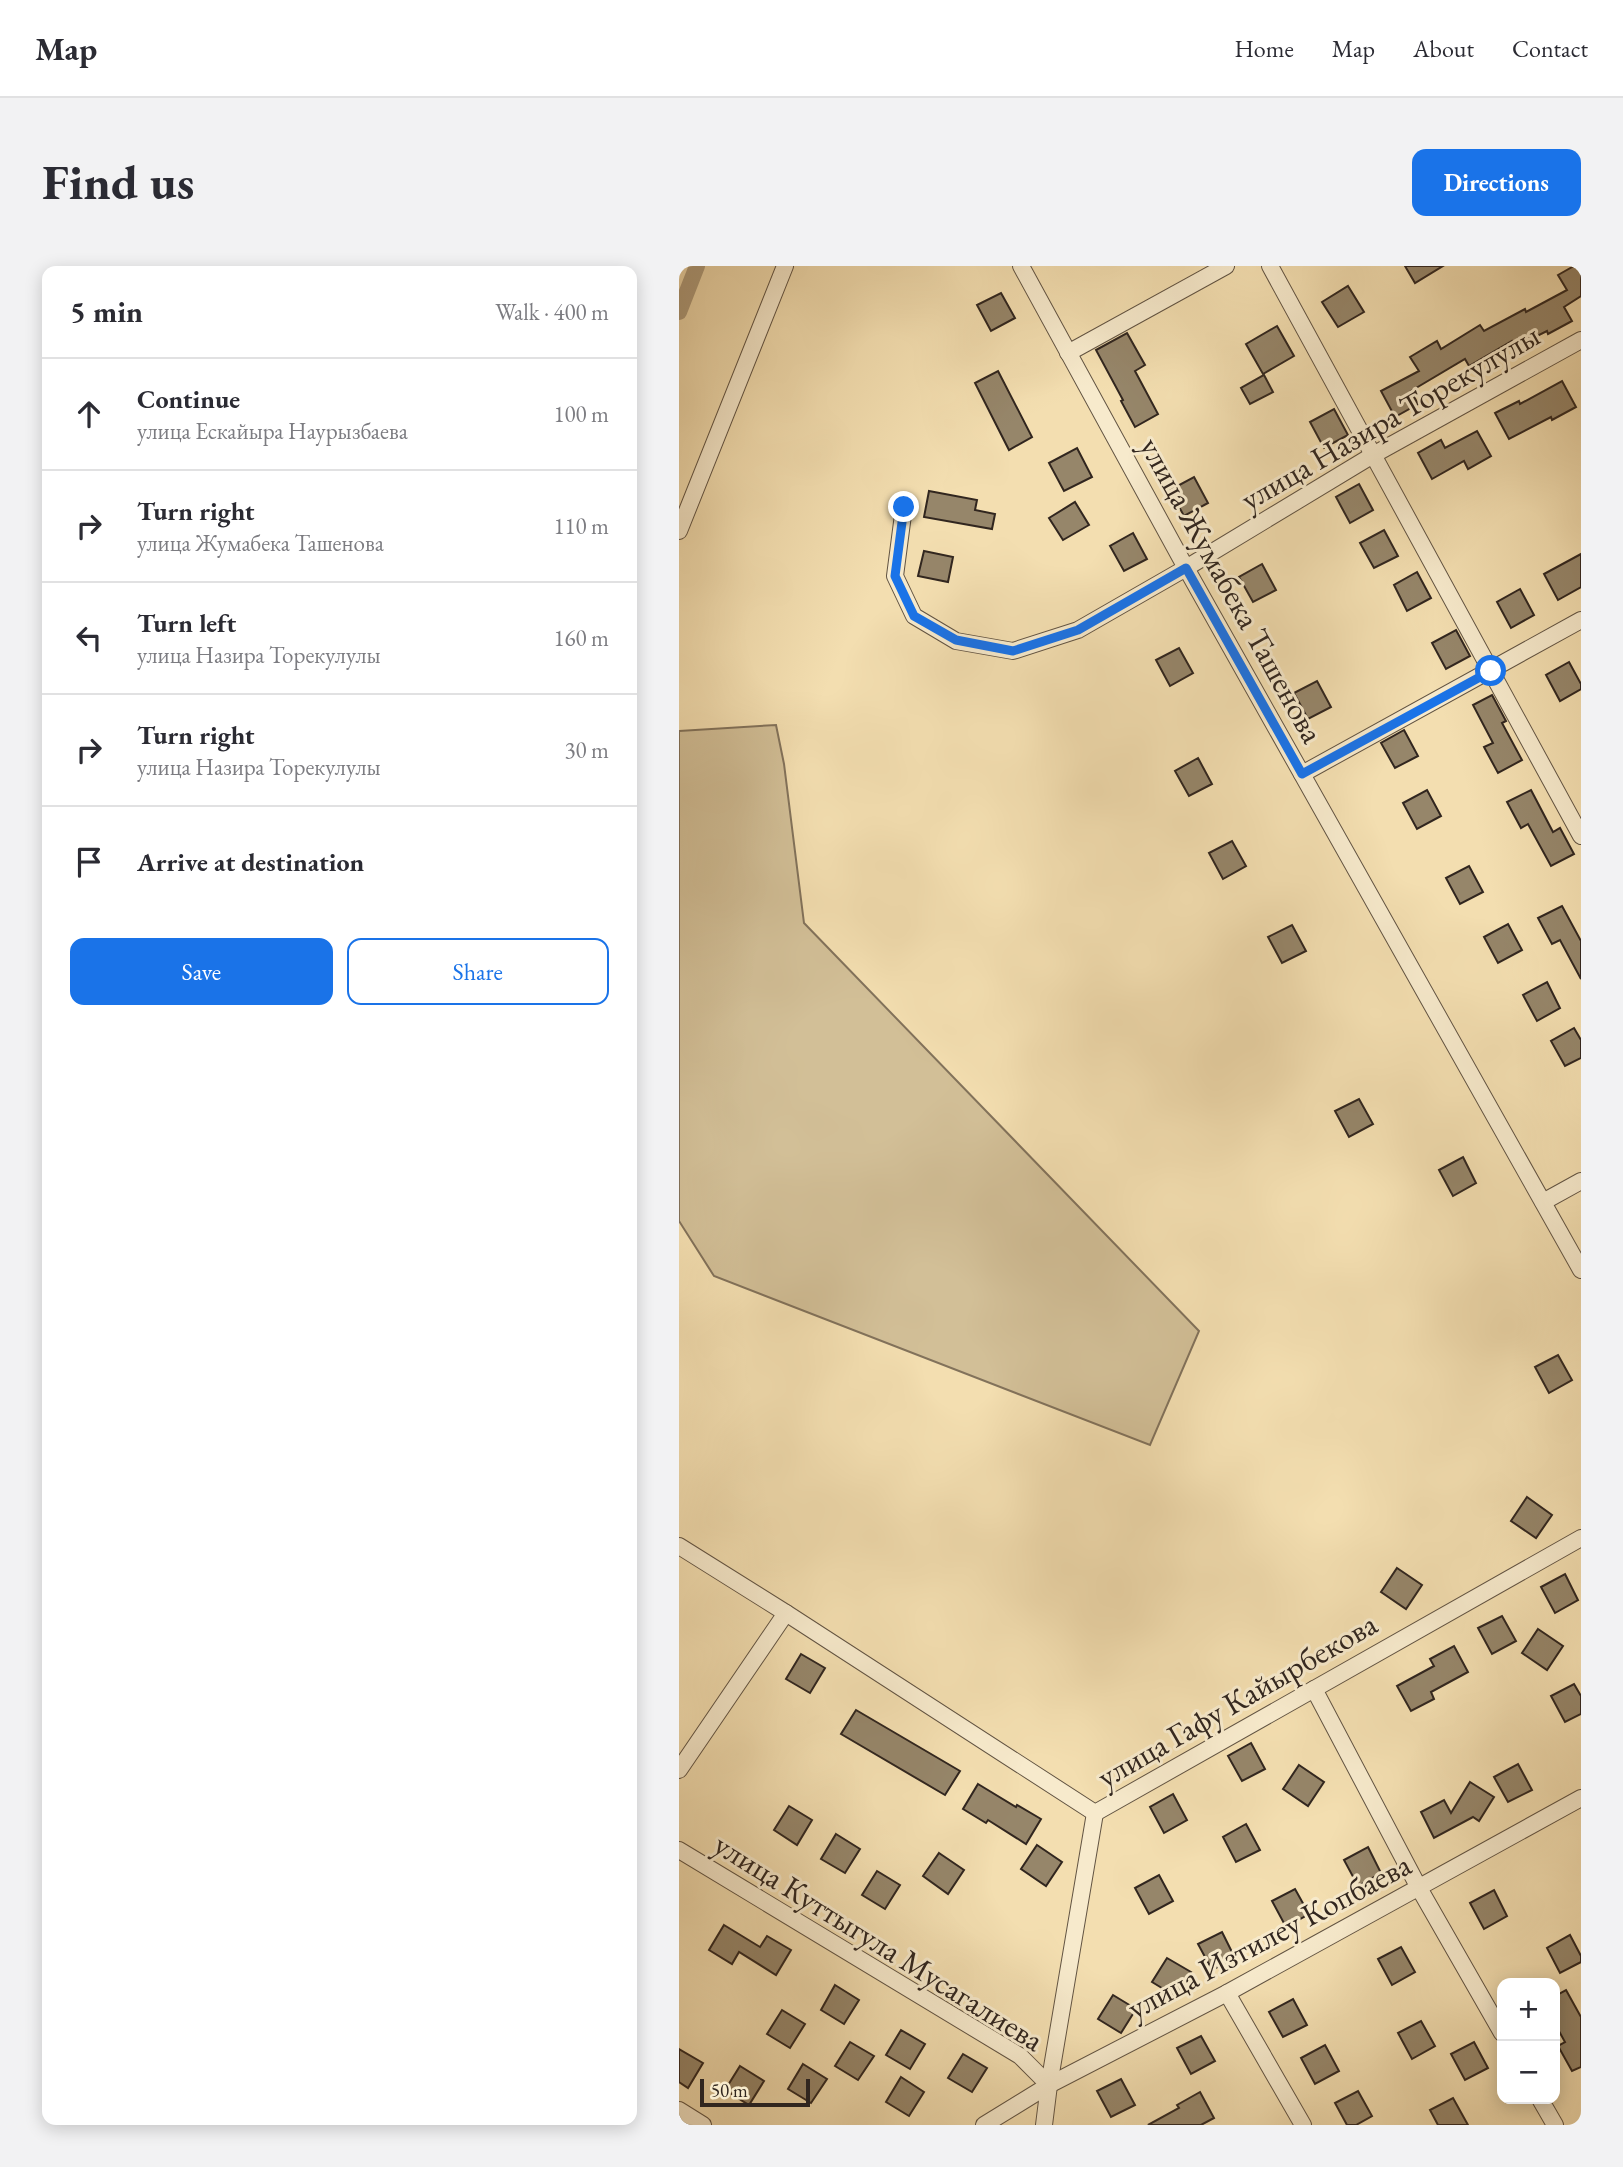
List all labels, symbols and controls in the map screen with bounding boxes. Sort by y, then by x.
text: Map [35,27,97,70]
text: Home [1234,33,1294,64]
text: Map [1332,33,1375,64]
text: About [1413,33,1474,64]
text: Contact [1512,33,1588,64]
button: Directions [1412,149,1581,216]
text: Find us [42,150,194,214]
text: 5 min [70,292,143,331]
text: Walk · 400 m [495,297,609,327]
street label: улица Назира Торекулулы [1233,314,1547,520]
text: Continue [137,382,240,416]
icon: ahead [70,395,108,433]
text: 100 m [553,399,609,429]
text: улица Ескайыра Наурызбаева [137,416,408,446]
street label: улица Жумабека Ташенова [1130,430,1334,751]
route end [888,491,919,522]
text: Turn right [137,494,255,528]
icon: right [70,507,108,545]
text: 110 m [553,511,609,541]
text: улица Жумабека Ташенова [137,528,384,558]
text: Turn left [137,606,236,640]
icon: left [70,619,108,657]
text: 160 m [553,623,609,653]
text: улица Назира Торекулулы [137,640,381,670]
route start [1475,655,1506,686]
text: Turn right [137,718,255,752]
icon: right [70,731,108,769]
text: 30 m [564,735,609,765]
text: улица Назира Торекулулы [137,752,381,782]
icon: arrive [70,843,108,881]
text: Arrive at destination [137,845,364,879]
button: Save [70,938,333,1005]
button: Share [347,938,609,1005]
street label: улица Гафу Кайырбекова [1089,1603,1385,1797]
street label: улица Куттыгула Мусагалиева [706,1823,1052,2061]
street label: улица Изтилеу Копбаева [1120,1843,1419,2029]
map controls [1497,1978,1560,2104]
button: + [1497,1978,1560,2041]
button: − [1497,2041,1560,2104]
scale bar [700,2076,810,2108]
text: 50 m [711,2078,748,2103]

